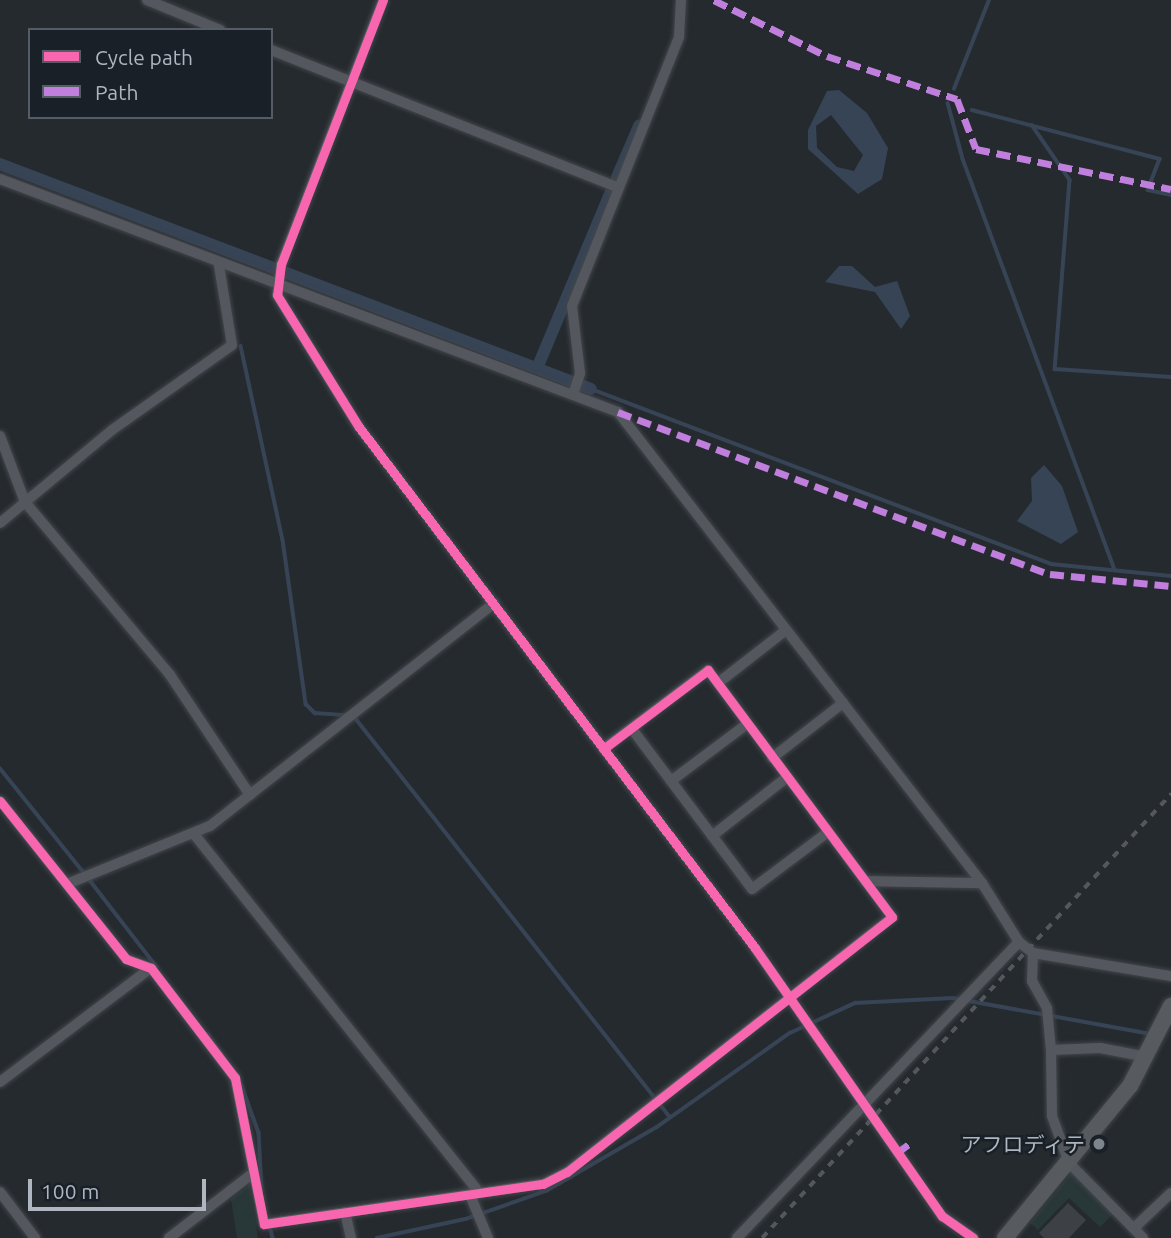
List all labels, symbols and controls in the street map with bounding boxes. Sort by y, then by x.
legend [28,28,273,119]
text: Cycle path [95,45,193,69]
text: Path [95,80,138,104]
place label: アフロディテ [959,1131,1085,1157]
marker: アフロディテ [1091,1136,1107,1152]
scale bar [32,1164,210,1208]
text: 100 m [41,1179,99,1203]

